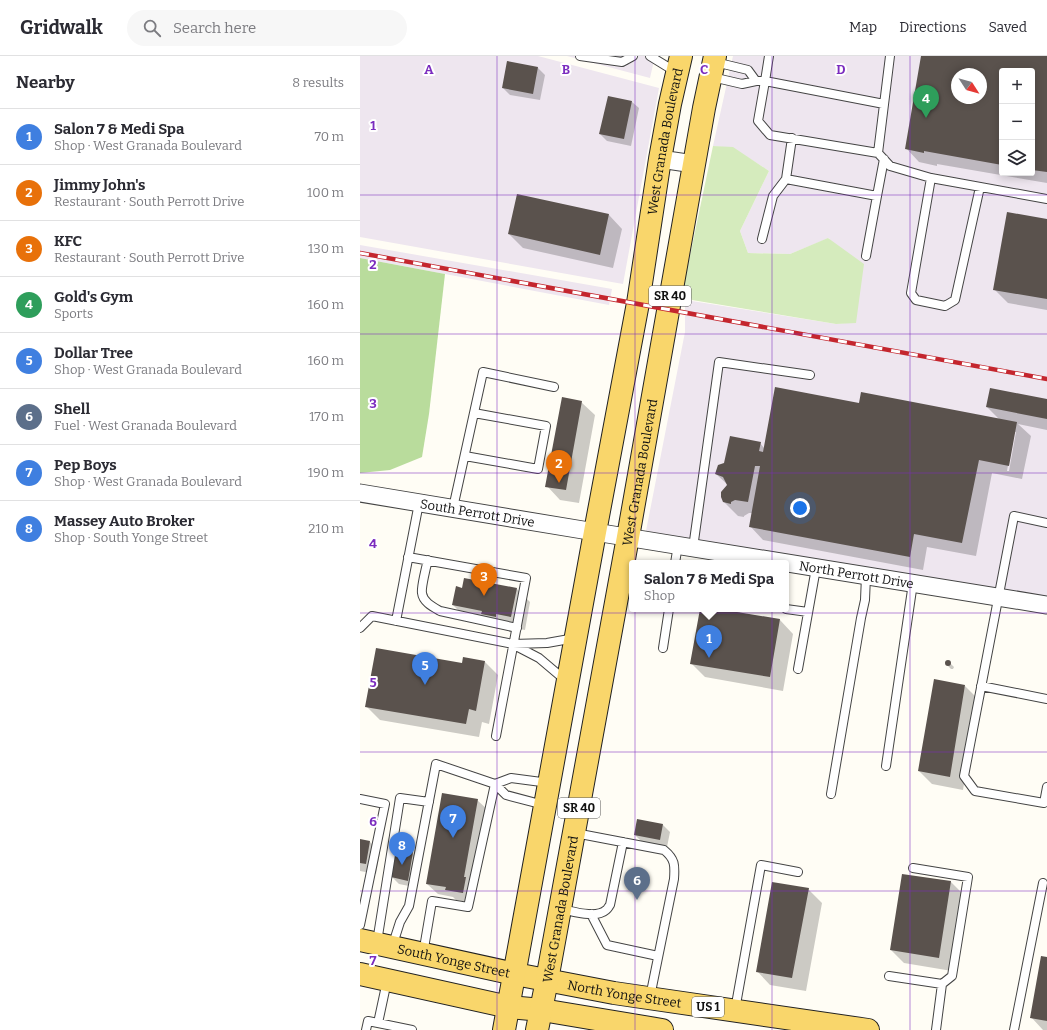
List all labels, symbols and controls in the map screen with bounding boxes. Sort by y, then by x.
search box [127,10,407,46]
text: Gridwalk [20,16,103,39]
icon: search [141,17,163,39]
text: Search here [173,19,256,37]
text: Map [849,19,877,36]
text: Directions [899,19,967,36]
text: Saved [989,19,1027,36]
text: A [424,62,434,77]
text: B [562,62,570,77]
text: C [700,62,708,77]
text: D [836,62,846,77]
street label: West Granada Boulevard [644,66,686,216]
north arrow [951,68,987,104]
map controls [999,68,1035,176]
button: + [999,68,1035,104]
text: Nearby [16,72,75,93]
text: 8 results [292,75,344,90]
pin: 4 [913,85,939,118]
button: − [999,104,1035,140]
text: 1 [370,118,376,133]
text: Salon 7 & Medi Spa [54,120,184,138]
text: 1 [26,129,32,144]
text: 70 m [314,129,344,144]
text: Shop · West Granada Boulevard [54,138,242,153]
button: layers [999,140,1035,176]
text: Jimmy John's [54,176,145,194]
text: 2 [25,185,33,200]
text: 100 m [307,185,344,200]
text: Restaurant · South Perrott Drive [54,194,244,209]
text: KFC [54,232,82,250]
text: 3 [25,241,33,256]
text: 130 m [308,241,344,256]
text: Restaurant · South Perrott Drive [54,250,244,265]
text: 2 [369,257,377,272]
road number: SR 40 [649,286,691,306]
text: Gold's Gym [54,288,133,306]
text: 4 [25,297,33,312]
text: 160 m [308,297,344,312]
text: Sports [54,306,93,321]
text: Dollar Tree [54,344,133,362]
text: 5 [25,353,33,368]
text: 160 m [308,353,344,368]
text: Shop · West Granada Boulevard [54,362,242,377]
text: 3 [369,396,377,411]
street label: West Granada Boulevard [619,397,660,547]
text: Shell [54,400,90,418]
text: 6 [25,409,33,424]
text: 170 m [309,409,344,424]
text: Fuel · West Granada Boulevard [54,418,237,433]
pin: 2 [546,450,572,483]
text: Pep Boys [54,456,117,474]
text: 7 [26,465,33,480]
text: 190 m [308,465,344,480]
text: Shop · West Granada Boulevard [54,474,242,489]
street label: South Perrott Drive [419,496,536,529]
your location [790,498,810,518]
text: Massey Auto Broker [54,512,195,530]
text: 8 [25,521,33,536]
text: 210 m [308,521,344,536]
text: Shop · South Yonge Street [54,530,208,545]
text: 4 [369,536,377,551]
street label: North Perrott Drive [798,558,915,591]
popup [629,560,789,612]
pin: 3 [471,563,497,596]
text: Salon 7 & Medi Spa [644,570,774,588]
text: Shop [644,588,675,603]
pin: 1 [696,625,722,658]
pin: 5 [412,652,438,685]
text: 5 [369,675,377,690]
road number: SR 40 [558,798,600,818]
pin: 7 [440,805,466,838]
text: 6 [369,814,377,829]
pin: 8 [389,832,415,865]
street label: West Granada Boulevard [539,834,581,984]
pin: 6 [624,867,650,900]
street label: South Yonge Street [396,941,512,980]
text: 7 [370,953,377,968]
street label: North Yonge Street [566,977,683,1010]
road number: US 1 [692,997,724,1017]

